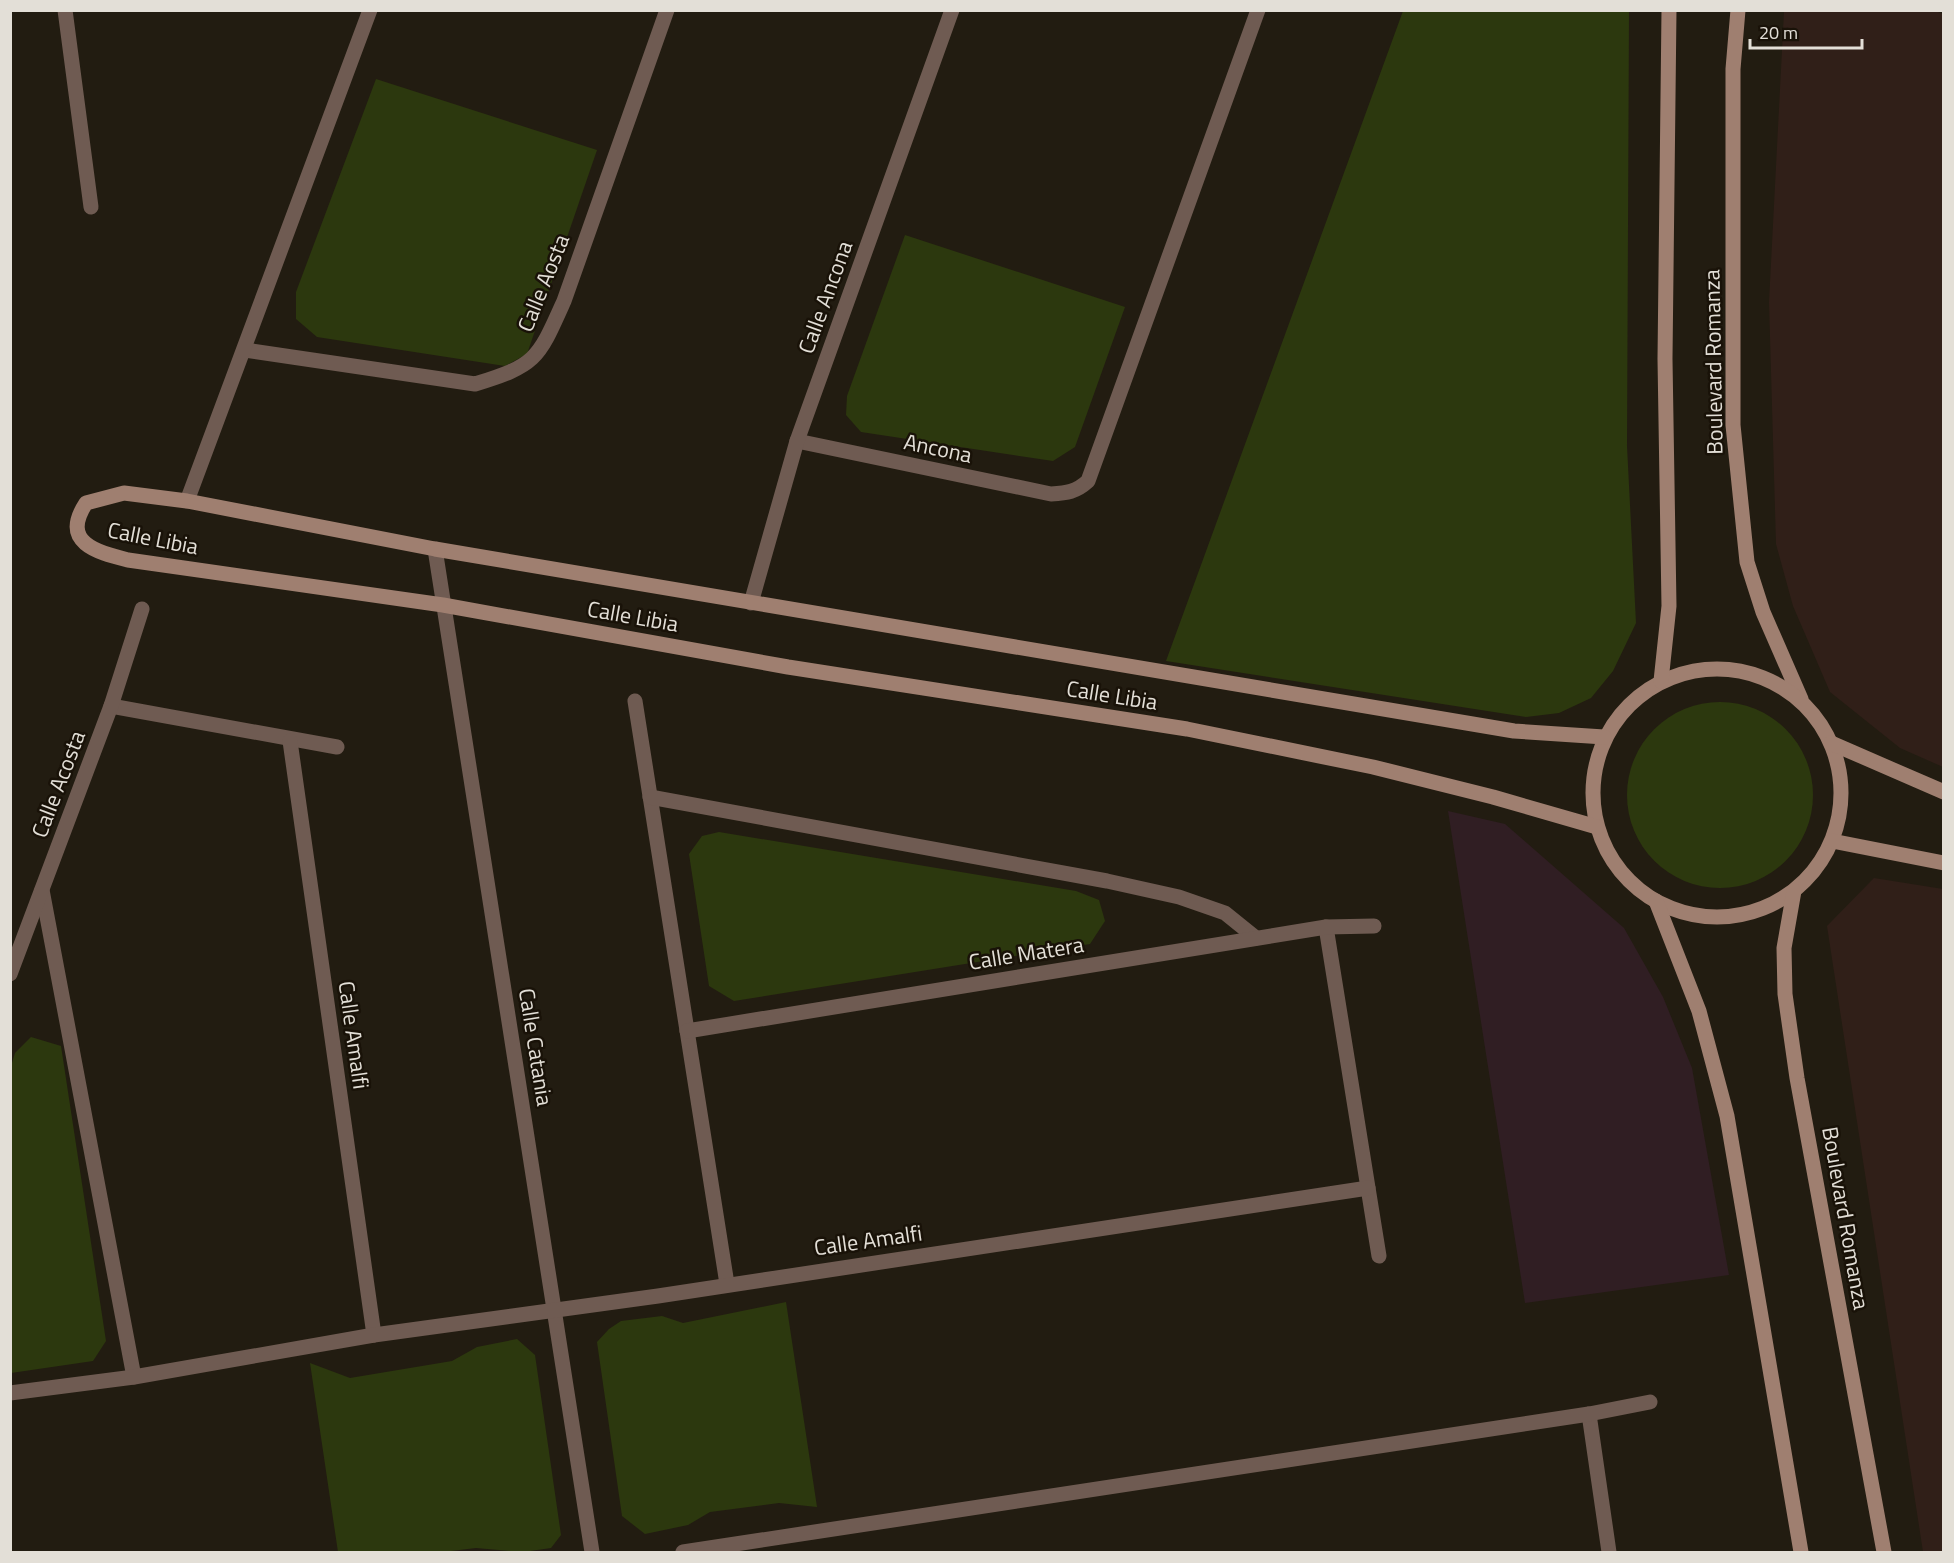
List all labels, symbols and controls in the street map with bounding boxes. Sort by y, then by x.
scale bar [1750,12,1862,50]
text: 20 m [1759,19,1798,46]
street label: Calle Aosta [508,229,578,337]
street label: Calle Ancona [789,236,861,358]
street label: Boulevard Romanza [1694,269,1732,455]
street label: Ancona [901,424,975,472]
street label: Calle Libia [105,513,201,563]
street label: Calle Libia [585,591,681,641]
street label: Calle Libia [1064,671,1160,719]
street label: Calle Acosta [22,726,94,842]
street label: Calle Matera [966,927,1086,979]
street label: Calle Amalfi [330,979,378,1091]
street label: Calle Catania [510,986,562,1108]
street label: Boulevard Romanza [1813,1124,1879,1312]
street label: Calle Amalfi [812,1216,924,1264]

